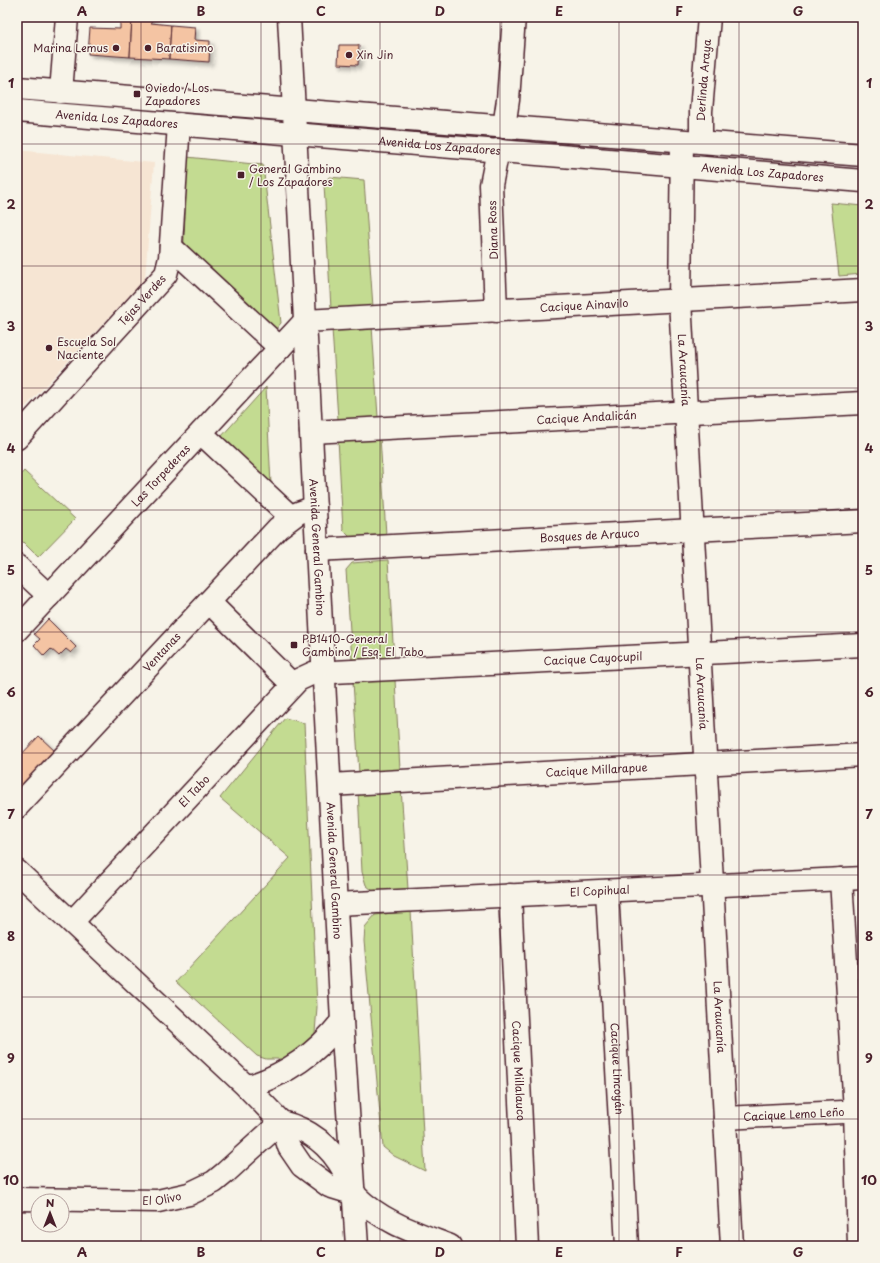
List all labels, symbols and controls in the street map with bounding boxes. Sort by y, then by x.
text: A [77,1,87,20]
text: B [197,1,206,20]
text: C [316,1,326,20]
text: D [435,1,445,20]
text: E [555,1,563,20]
text: F [675,1,683,20]
text: G [793,1,803,20]
street label: Derlinda Araya [692,38,715,121]
place label: Marina Lemus [33,39,108,56]
place label: Baratisimo [156,39,213,56]
marker: Marina Lemus [111,43,121,53]
marker: Baratisimo [143,43,153,53]
place label: Xin Jin [357,46,393,63]
marker: Xin Jin [344,50,354,60]
text: 1 [8,73,14,92]
text: 1 [866,73,872,92]
place label: Oviedo / Los Zapadores [145,79,209,109]
marker: Oviedo / Los Zapadores [132,89,142,99]
street label: Avenida Los Zapadores [55,105,179,132]
street label: Avenida Los Zapadores [378,132,501,159]
street label: Avenida Los Zapadores [701,159,824,186]
place label: General Gambino / Los Zapadores [249,160,341,190]
marker: General Gambino / Los Zapadores [236,170,246,180]
text: 2 [6,194,16,213]
text: 2 [864,194,874,213]
street label: Diana Ross [483,200,502,260]
street label: Tejas Verdes [114,271,170,329]
street label: Cacique Ainavilo [539,294,629,316]
text: 3 [7,316,16,335]
text: 3 [865,316,874,335]
place label: Escuela Sol Naciente [57,333,116,363]
street label: La Araucanía [674,333,695,407]
marker: Escuela Sol Naciente [44,343,54,353]
street label: Cacique Andalicán [536,406,637,428]
text: 4 [7,438,16,457]
text: 4 [865,438,874,457]
street label: Las Torpederas [127,440,194,510]
street label: Avenida General Gambino [305,478,330,616]
street label: Bosques de Arauco [539,524,640,546]
text: 5 [7,560,15,579]
text: 5 [865,560,873,579]
street label: Ventanas [139,628,184,675]
place label: PB1410-General Gambino / Esq. El Tabo [302,630,424,660]
marker: PB1410-General Gambino / Esq. El Tabo [289,640,299,650]
street label: Cacique Cayocupil [543,647,643,669]
street label: La Araucanía [692,657,713,731]
text: 6 [6,682,16,701]
text: 6 [864,682,874,701]
street label: Cacique Millarapue [545,758,648,781]
street label: El Tabo [174,771,213,811]
street label: Avenida General Gambino [322,802,347,940]
text: 7 [7,804,15,823]
text: 7 [865,804,873,823]
street label: El Copihual [569,881,630,900]
text: 8 [7,926,15,945]
text: 8 [865,926,873,945]
street label: La Araucanía [709,980,730,1054]
street label: Cacique Millalauco [508,1020,530,1121]
street label: Cacique Lincoyán [606,1022,629,1115]
text: 9 [7,1048,15,1067]
text: 9 [865,1048,873,1067]
street label: Cacique Lemo Leño [743,1103,845,1125]
text: 10 [3,1170,19,1189]
text: 10 [861,1170,877,1189]
street label: El Olivo [142,1187,183,1209]
north arrow [30,1193,70,1233]
text: N [46,1194,55,1211]
text: A [77,1242,87,1261]
text: B [197,1242,206,1261]
text: C [316,1242,326,1261]
text: D [435,1242,445,1261]
text: E [555,1242,563,1261]
text: F [675,1242,683,1261]
text: G [793,1242,803,1261]

